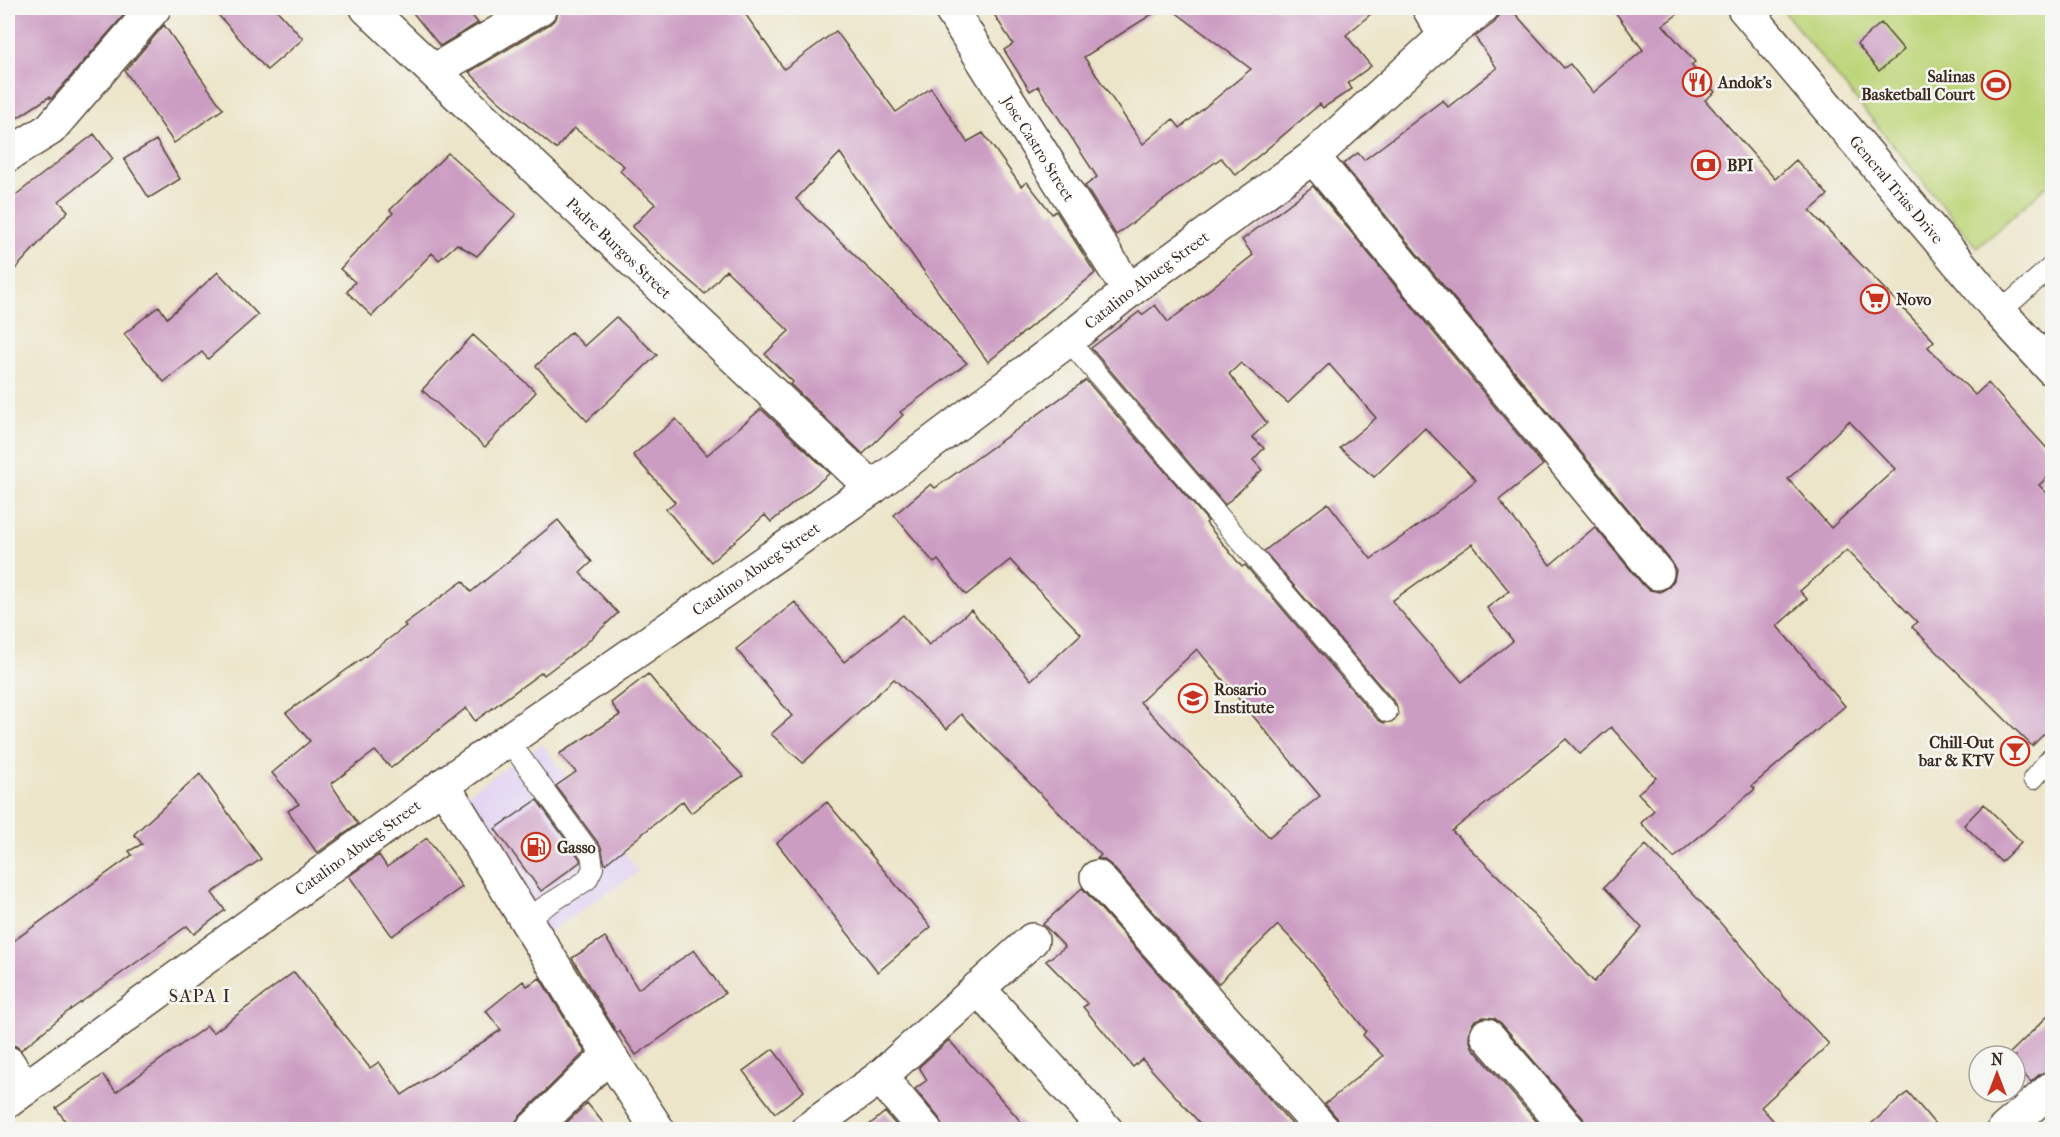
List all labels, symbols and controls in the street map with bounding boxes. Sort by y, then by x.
restaurant icon: Andok's [1681,66,1713,98]
place label: Salinas Basketball Court [1861,67,1975,104]
sports icon: Salinas Basketball Court [1980,69,2012,101]
place label: Andok's [1717,73,1772,92]
street label: Jose Castro Street [997,90,1079,205]
street label: General Trias Drive [1846,131,1948,247]
bank icon: BPI [1690,149,1722,181]
place label: BPI [1727,156,1754,175]
street label: Padre Burgos Street [563,193,676,302]
street label: Catalino Abueg Street [1080,226,1213,333]
supermarket icon: Novo [1859,283,1891,315]
place label: Novo [1896,290,1931,309]
street label: Catalino Abueg Street [688,518,823,619]
place label: Rosario Institute [1214,680,1274,717]
school or university icon: Rosario Institute [1177,682,1209,714]
place label: Chill-Out bar & KTV [1918,733,1996,770]
bar icon: Chill-Out bar & KTV [1999,735,2031,767]
street label: Catalino Abueg Street [291,795,424,899]
fuel station icon: Gasso [520,831,552,863]
place label: Gasso [557,838,596,857]
district label: SAPA I [169,986,231,1007]
north arrow [1967,1044,2027,1104]
text: N [1991,1050,2004,1069]

